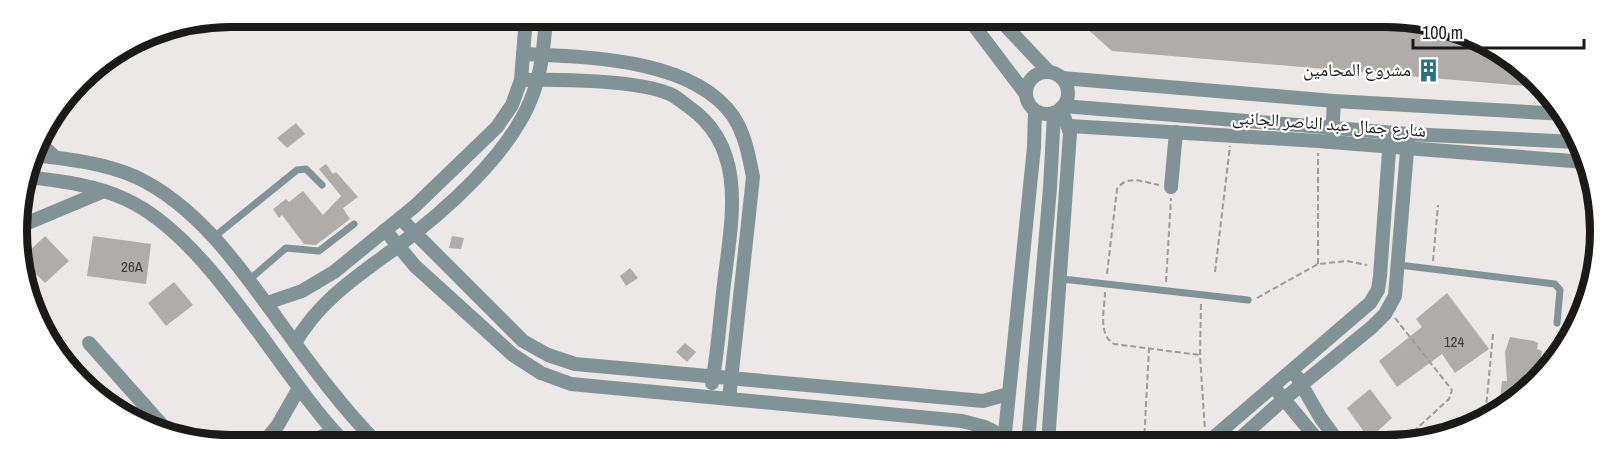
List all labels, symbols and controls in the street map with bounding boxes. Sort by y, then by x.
scale bar [1413,12,1584,50]
text: 100 m [1422,20,1463,45]
place label: مشروع المحامين [1303,57,1411,82]
building icon: مشروع المحامين [1416,57,1442,83]
street label: شارع جمال عبد الناصر الجانبى [1231,104,1427,143]
house number: 26A [121,256,144,277]
house number: 124 [1444,331,1464,352]

